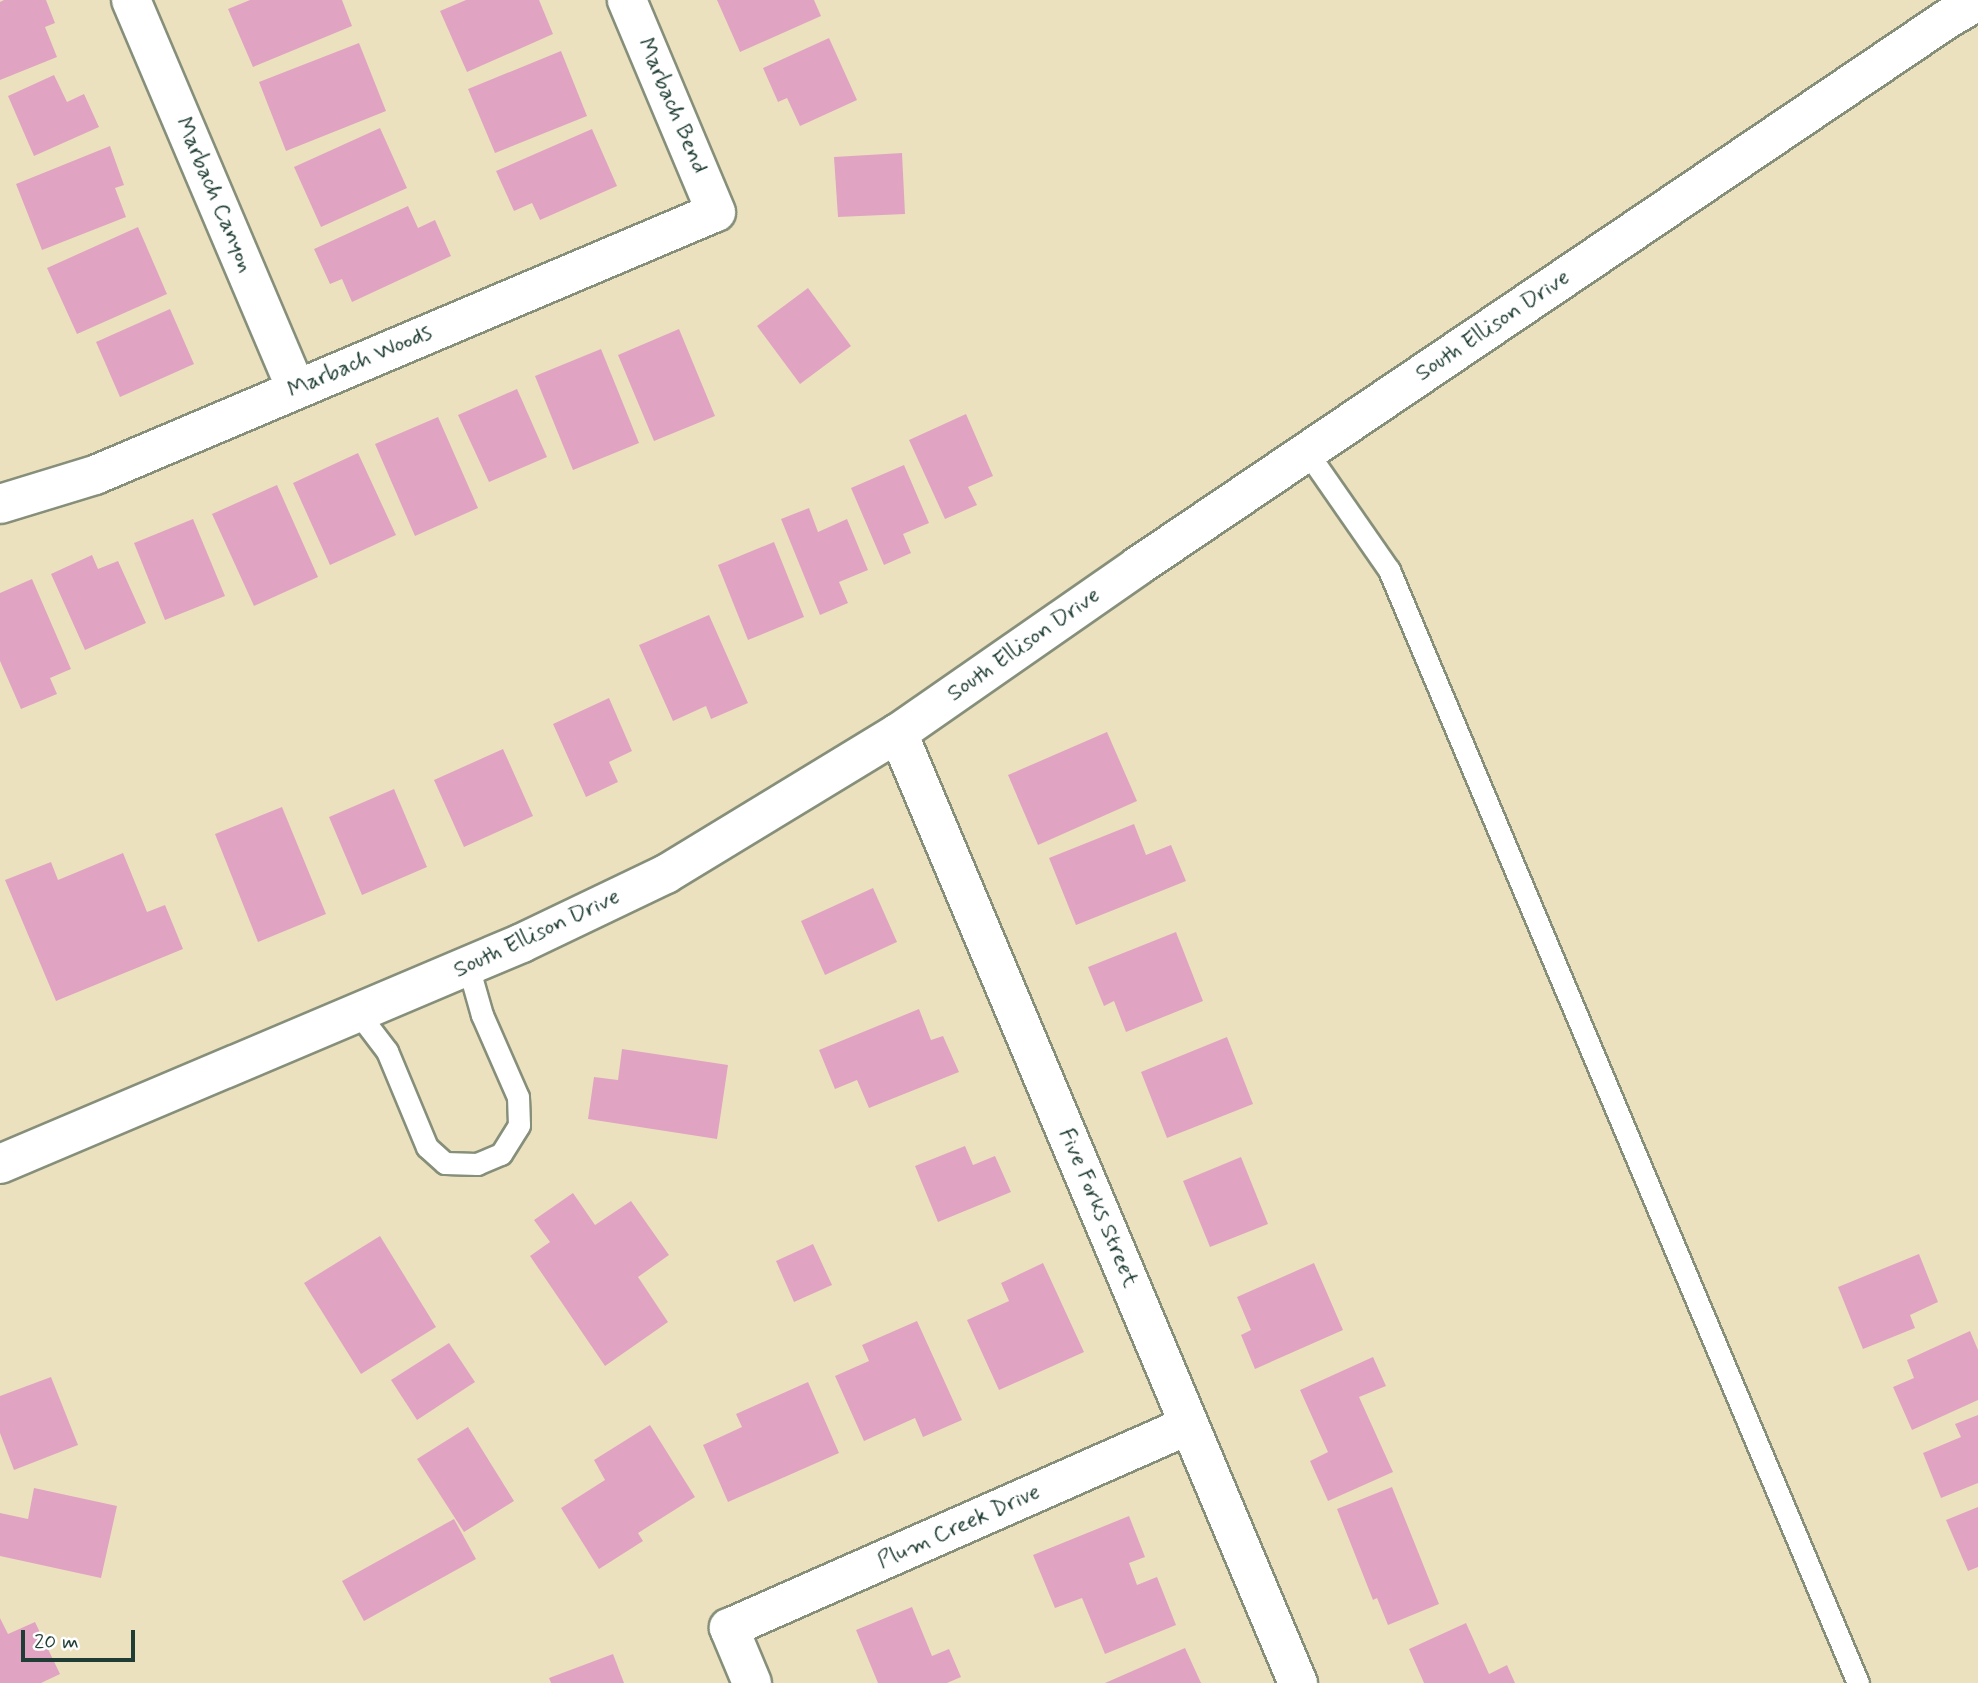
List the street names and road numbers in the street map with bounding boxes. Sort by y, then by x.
street label: Marbach Bend [631,34,713,178]
street label: Marbach Canyon [169,113,259,277]
street label: South Ellison Drive [1411,265,1575,387]
street label: Marbach Woods [284,319,436,405]
street label: South Ellison Drive [943,583,1105,707]
street label: South Ellison Drive [450,884,624,984]
street label: Five Forks Street [1052,1124,1144,1292]
street label: Plum Creek Drive [873,1479,1045,1575]

